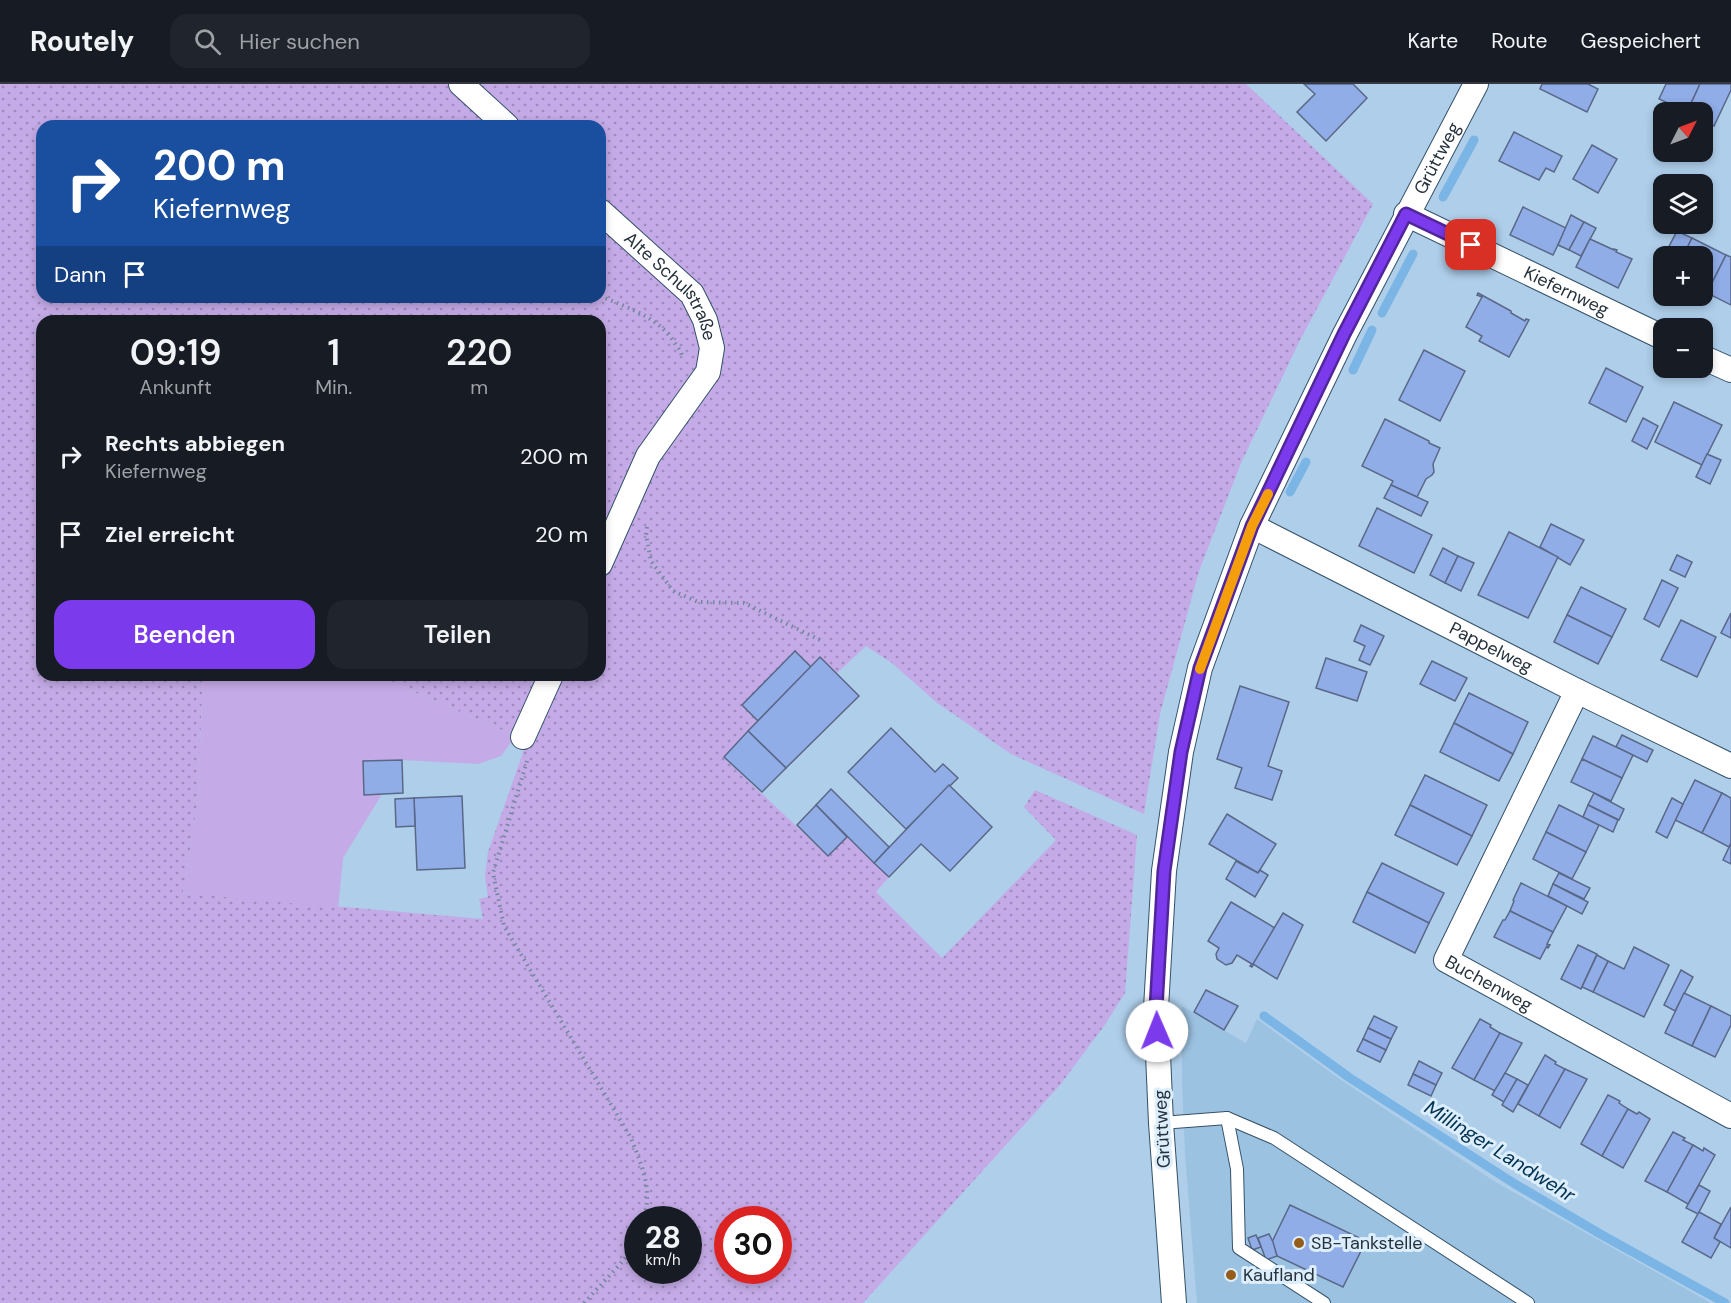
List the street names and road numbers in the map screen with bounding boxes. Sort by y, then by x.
street label: Grüttweg [1408,118,1466,199]
street label: Alte Schulstraße [619,226,722,343]
street label: Kiefernweg [1520,260,1613,322]
street label: Pappelweg [1445,616,1537,678]
street label: Buchenweg [1441,950,1537,1017]
street label: Grüttweg [1148,1089,1176,1169]

